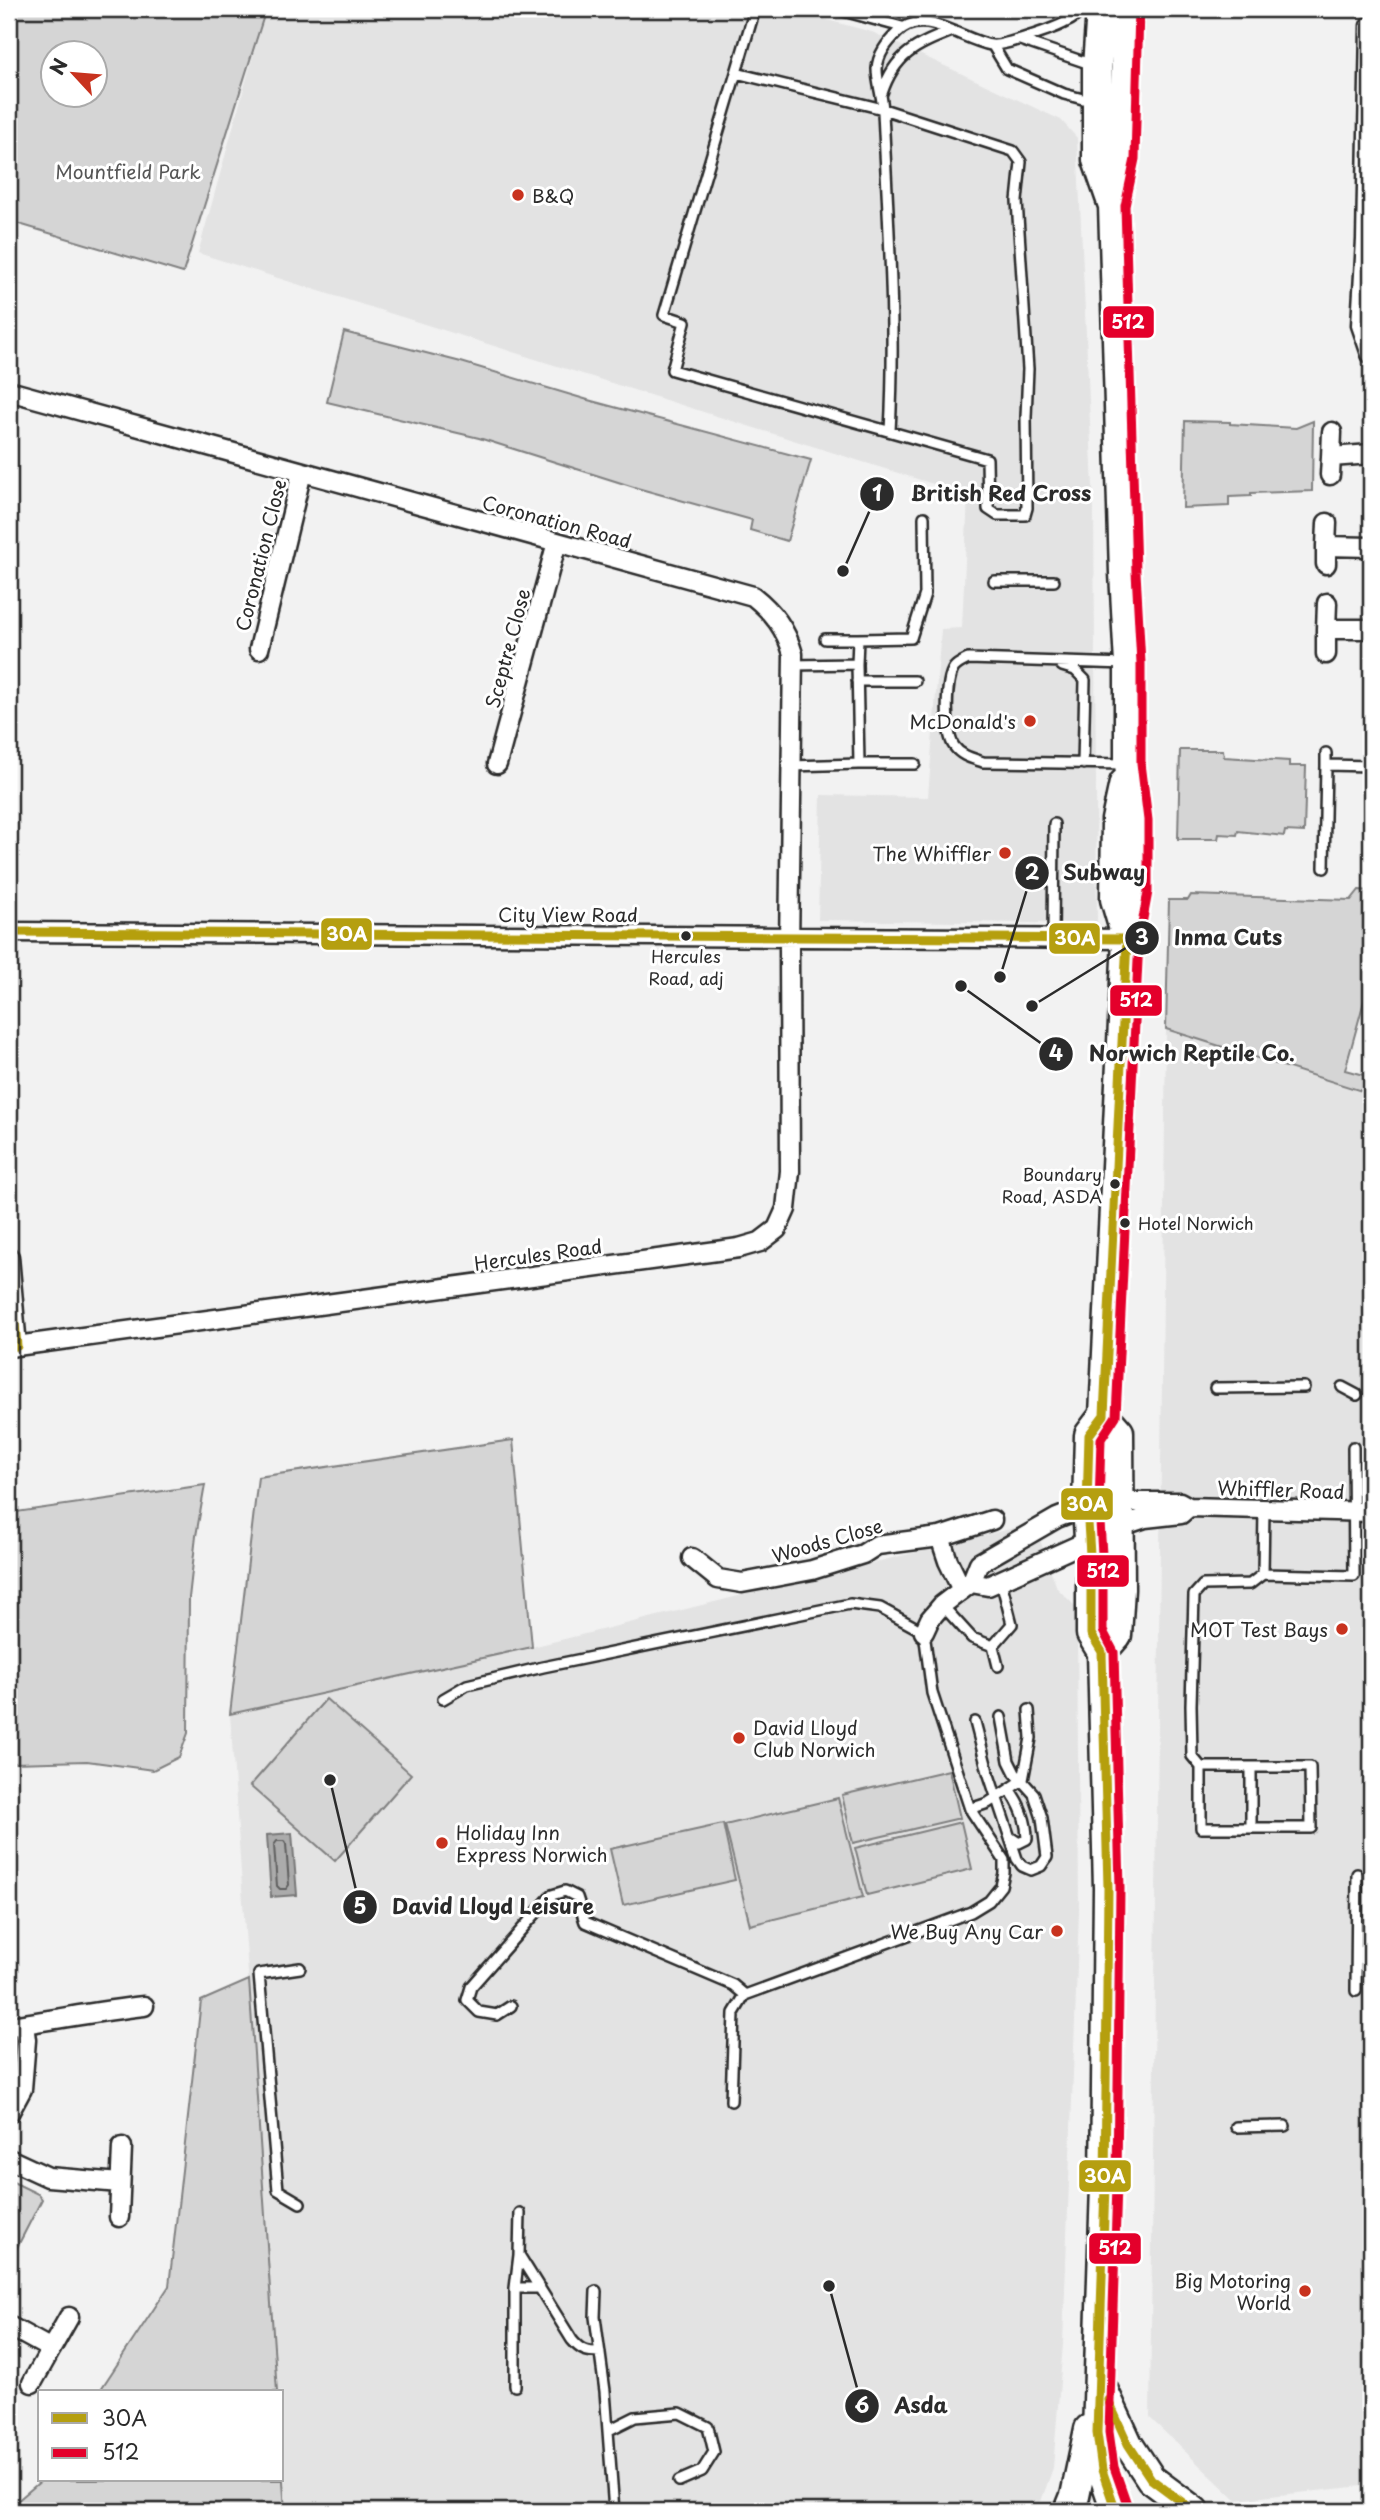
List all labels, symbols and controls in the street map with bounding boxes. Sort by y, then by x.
north arrow [38,38,108,108]
text: N [42,53,74,79]
park label: Mountfield Park [55,157,201,185]
place label: B&Q [532,181,574,209]
marker: B&Q [510,187,526,203]
line badge: 512 [1102,305,1155,339]
text: 512 [1111,307,1145,335]
callout: British Red Cross [860,473,1107,515]
street label: Coronation Close [228,476,292,634]
text: 1 [872,476,882,508]
text: British Red Cross [911,476,1091,508]
street label: Coronation Road [479,488,635,554]
street label: Sceptre Close [478,585,536,711]
place label: McDonald's [909,707,1016,735]
marker: McDonald's [1022,713,1038,729]
place label: The Whiffler [873,839,991,867]
marker: The Whiffler [997,845,1013,861]
callout: Subway [1014,852,1160,894]
text: 2 [1025,855,1040,887]
text: Subway [1063,855,1145,887]
street label: City View Road [498,900,638,928]
line badge: 30A [320,917,373,951]
callout: Inma Cuts [1125,917,1297,959]
text: 30A [326,919,368,947]
text: 3 [1135,920,1149,952]
text: Inma Cuts [1174,920,1282,952]
line badge: 30A [1048,922,1101,955]
text: 30A [1054,923,1096,951]
marker: Hercules Road, adj [679,929,693,943]
place label: Hercules Road, adj [648,943,724,991]
line badge: 512 [1109,984,1163,1017]
text: 512 [1119,985,1153,1013]
callout: Norwich Reptile Co. [1039,1033,1309,1075]
text: 4 [1049,1036,1063,1068]
text: Norwich Reptile Co. [1089,1036,1295,1068]
place label: Boundary Road, ASDA [1002,1161,1102,1209]
marker: Boundary Road, ASDA [1108,1177,1122,1191]
place label: Hotel Norwich [1138,1210,1254,1236]
marker: Hotel Norwich [1118,1216,1132,1230]
street label: Hercules Road [472,1231,604,1277]
street label: Whiffler Road [1217,1473,1345,1505]
line badge: 30A [1060,1487,1114,1521]
text: 30A [1066,1489,1108,1517]
street label: Woods Close [768,1511,886,1569]
line badge: 512 [1076,1554,1130,1588]
text: 512 [1086,1556,1120,1584]
place label: MOT Test Bays [1190,1615,1328,1643]
marker: MOT Test Bays [1334,1621,1350,1637]
place label: David Lloyd Club Norwich [753,1713,875,1763]
marker: David Lloyd Club Norwich [731,1730,747,1746]
place label: Holiday Inn Express Norwich [456,1818,608,1868]
marker: Holiday Inn Express Norwich [434,1835,450,1851]
callout: David Lloyd Leisure [342,1886,610,1928]
text: 5 [353,1889,367,1921]
text: David Lloyd Leisure [392,1889,594,1921]
place label: We Buy Any Car [890,1917,1043,1945]
marker: We Buy Any Car [1049,1923,1065,1939]
line badge: 30A [1078,2159,1132,2193]
text: 30A [1084,2161,1126,2189]
line badge: 512 [1088,2232,1142,2265]
text: 512 [1098,2233,1132,2261]
place label: Big Motoring World [1174,2266,1291,2316]
marker: Big Motoring World [1297,2283,1313,2299]
callout: Asda [845,2385,961,2427]
text: 6 [855,2388,870,2420]
text: Asda [893,2388,949,2420]
legend [38,2390,284,2482]
text: 30A [102,2401,147,2433]
text: 512 [102,2435,139,2467]

